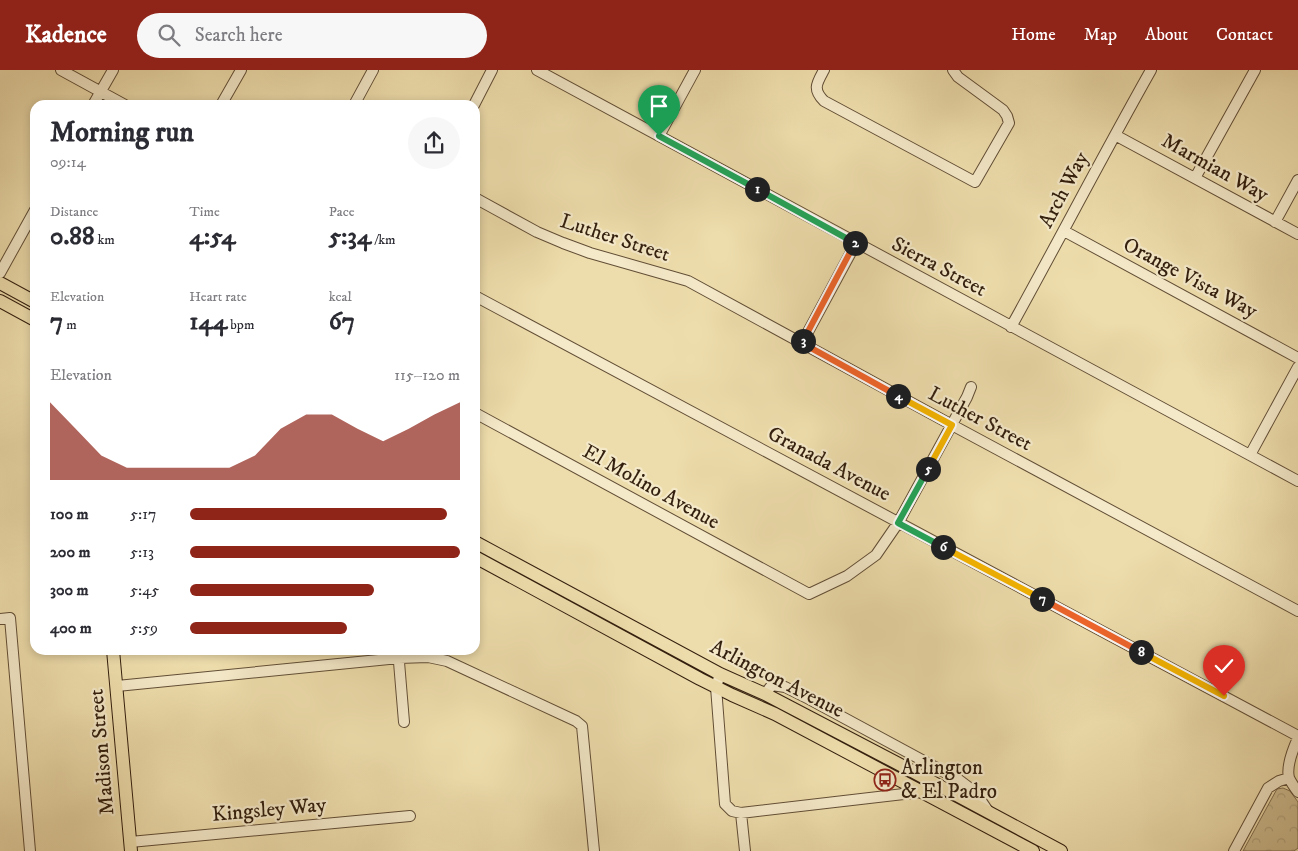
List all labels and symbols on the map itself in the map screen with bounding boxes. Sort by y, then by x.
pin [638,85,680,136]
street label: Marmian Way [1157,128,1274,209]
street label: Arch Way [1033,147,1095,232]
pin: 1 [744,176,770,202]
street label: Luther Street [557,208,673,268]
pin: 2 [842,230,868,256]
street label: Sierra Street [887,231,991,303]
street label: Orange Vista Way [1118,232,1263,325]
pin: 3 [790,328,816,354]
street label: Luther Street [924,381,1037,457]
pin: 4 [886,384,910,408]
street label: Granada Avenue [763,421,895,507]
street label: El Molino Avenue [578,439,724,536]
pin: 5 [916,456,940,482]
pin: 6 [930,534,956,560]
pin: 7 [1030,586,1054,612]
street label: Arlington Avenue [706,634,849,724]
pin: 8 [1128,640,1154,664]
pin [1203,645,1245,696]
street label: Madison Street [84,688,120,816]
place label: Arlington & El Padro [901,755,997,805]
bus stop icon: Arlington & El Padro [873,768,897,792]
street label: Kingsley Way [211,792,328,828]

